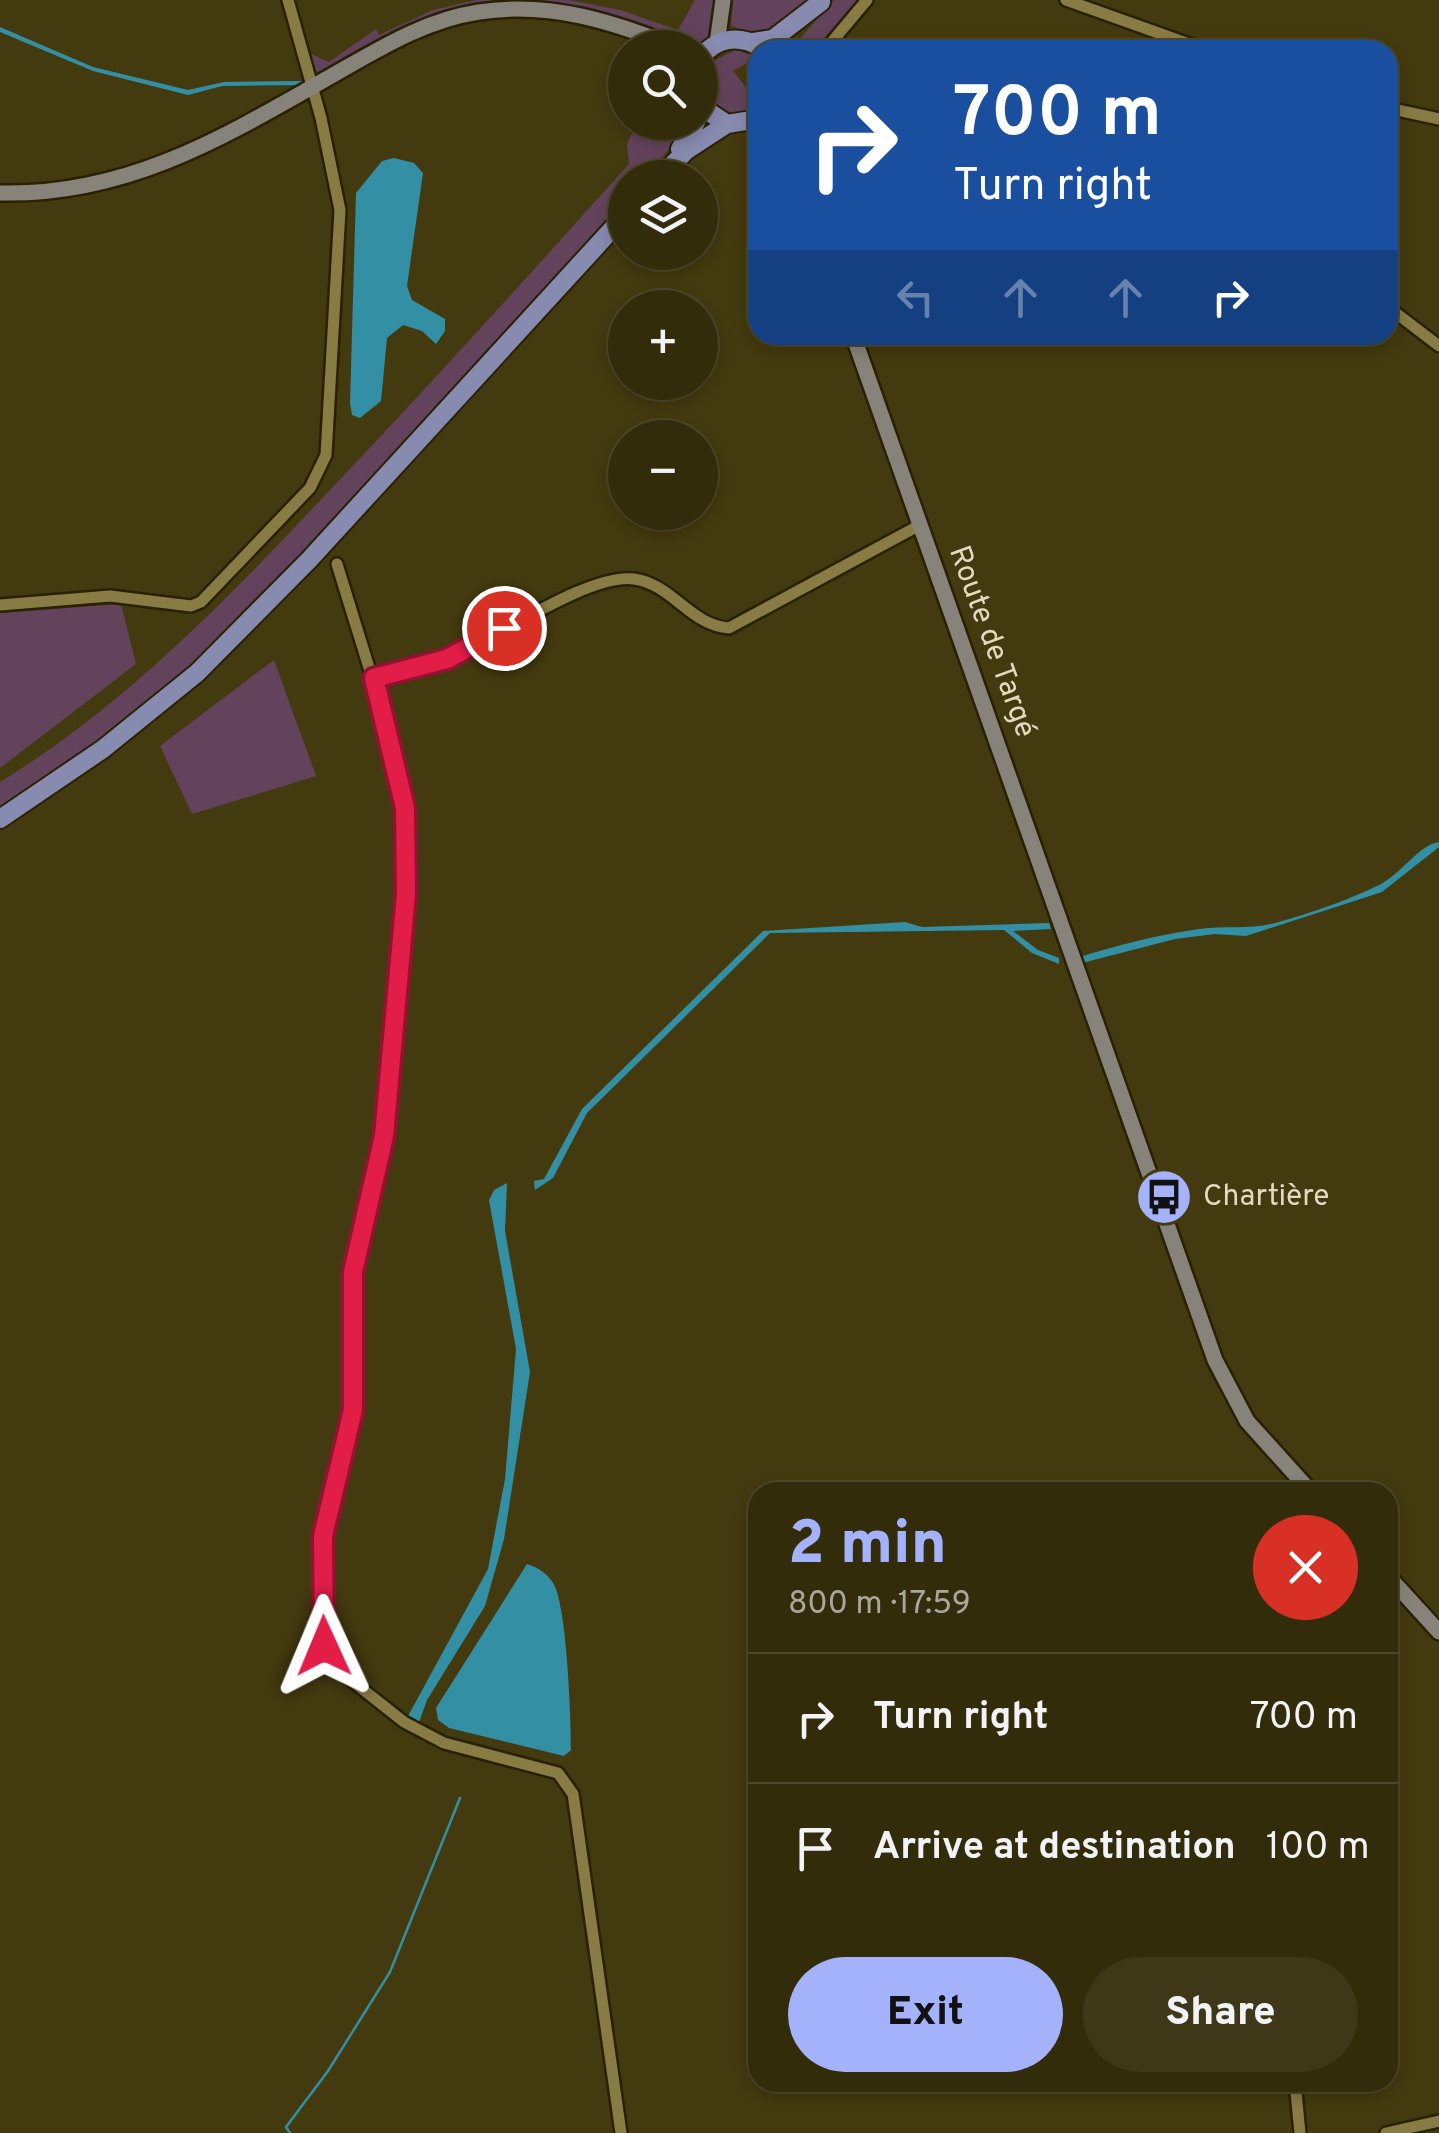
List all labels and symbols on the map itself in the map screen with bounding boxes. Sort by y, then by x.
street label: Route de Targé [939,541,1043,743]
pin [462,586,547,671]
bus stop icon: Chartière [1134,1167,1194,1227]
place label: Chartière [1203,1179,1329,1216]
position arrow [272,1594,376,1698]

